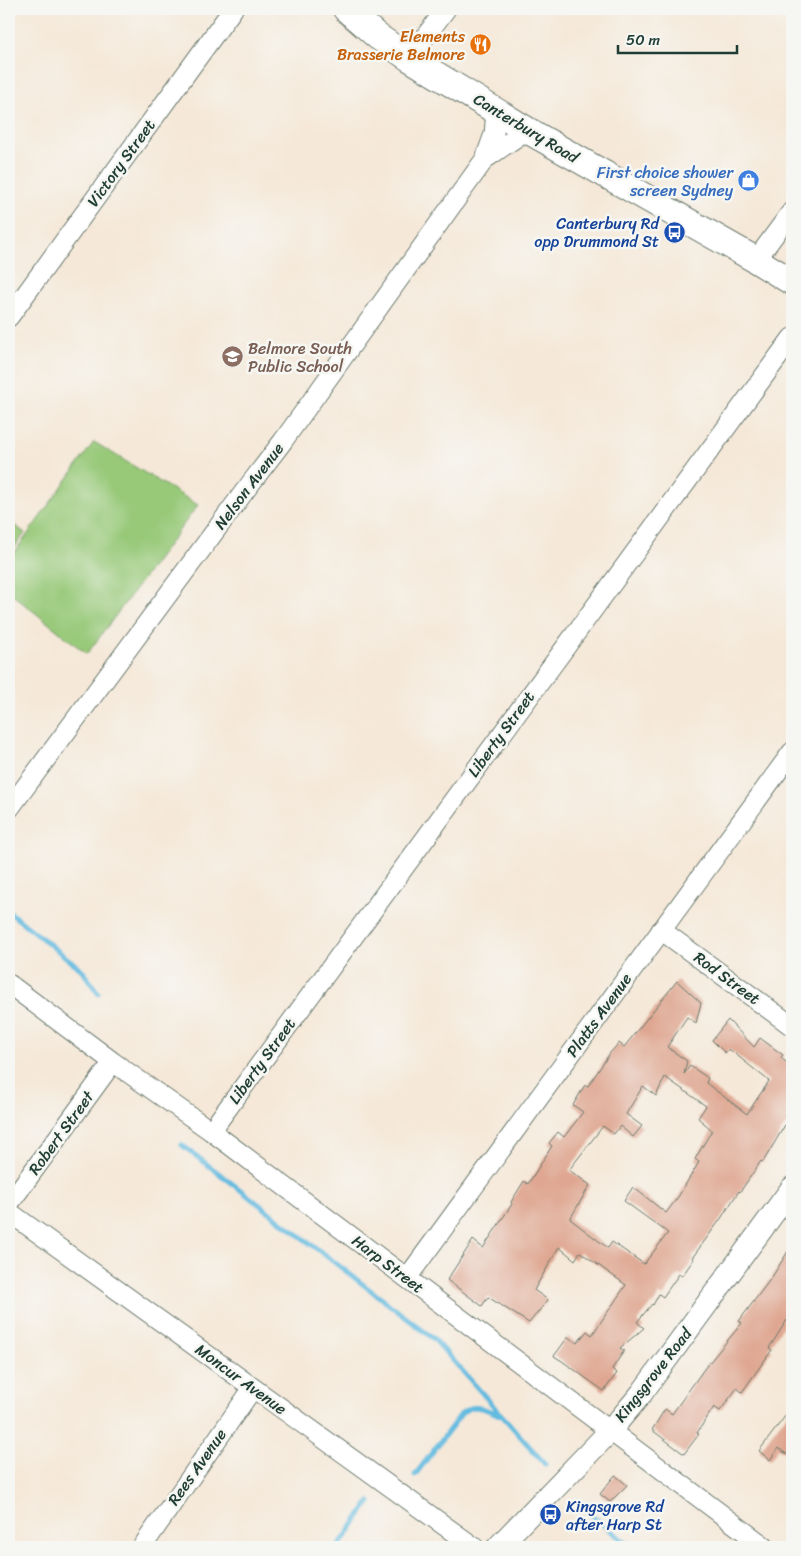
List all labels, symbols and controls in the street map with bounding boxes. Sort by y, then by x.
place label: Elements Brasserie Belmore [337,22,466,69]
scale bar [618,22,737,54]
text: 50 m [626,27,661,53]
restaurant icon: Elements Brasserie Belmore [469,33,493,57]
street label: Canterbury Road [468,85,586,172]
street label: Victory Street [79,113,163,213]
place label: First choice shower screen Sydney [597,158,734,205]
shop icon: First choice shower screen Sydney [737,169,761,193]
place label: Canterbury Rd opp Drummond St [534,209,661,256]
bus stop icon: Canterbury Rd opp Drummond St [663,220,687,244]
place label: Belmore South Public School [248,334,352,381]
school or university icon: Belmore South Public School [220,345,244,369]
street label: Nelson Avenue [206,436,292,536]
street label: Liberty Street [459,684,543,784]
street label: Rod Street [687,944,767,1012]
street label: Platts Avenue [558,967,640,1063]
street label: Liberty Street [220,1011,304,1111]
street label: Robert Street [20,1084,102,1181]
street label: Harp Street [345,1227,431,1301]
street label: Kingsgrove Road [607,1320,700,1429]
street label: Moncur Avenue [189,1335,293,1423]
street label: Rees Avenue [160,1422,234,1512]
place label: Kingsgrove Rd after Harp St [566,1492,665,1539]
bus stop icon: Kingsgrove Rd after Harp St [538,1503,562,1527]

